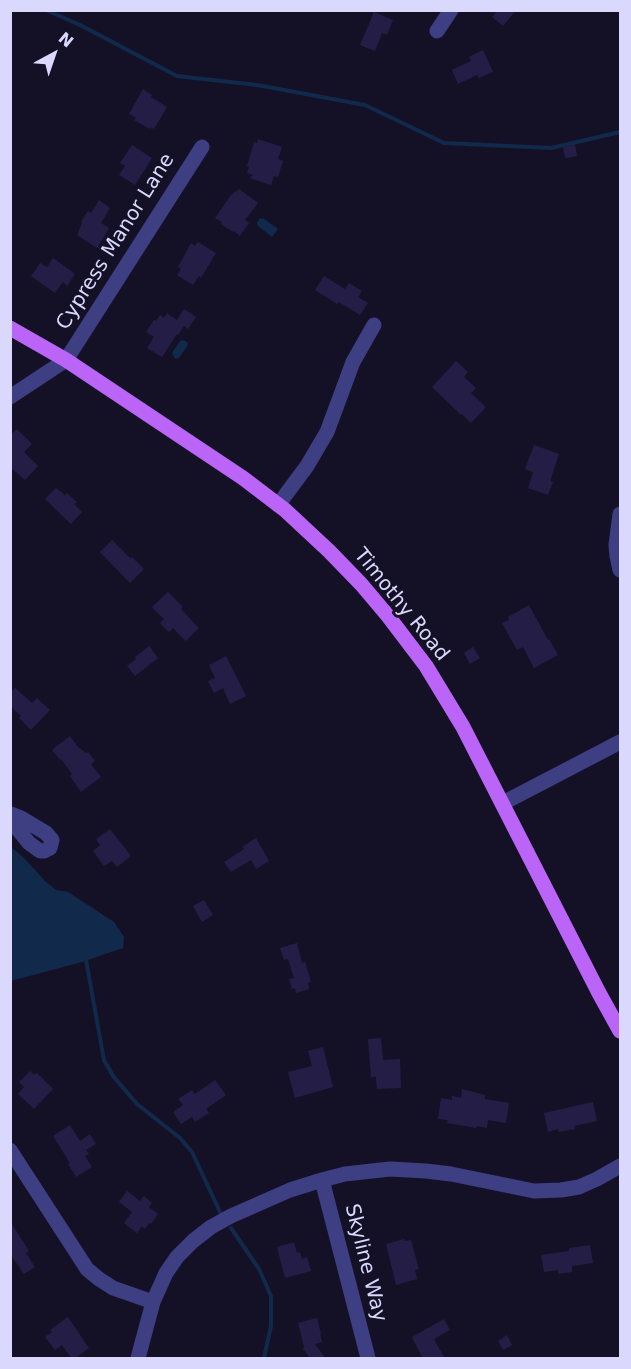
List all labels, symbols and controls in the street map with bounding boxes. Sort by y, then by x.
north arrow [24,24,84,84]
text: N [55,28,77,51]
street label: Cypress Manor Lane [52,149,180,335]
street label: Timothy Road [348,544,454,666]
street label: Skyline Way [339,1202,391,1324]

